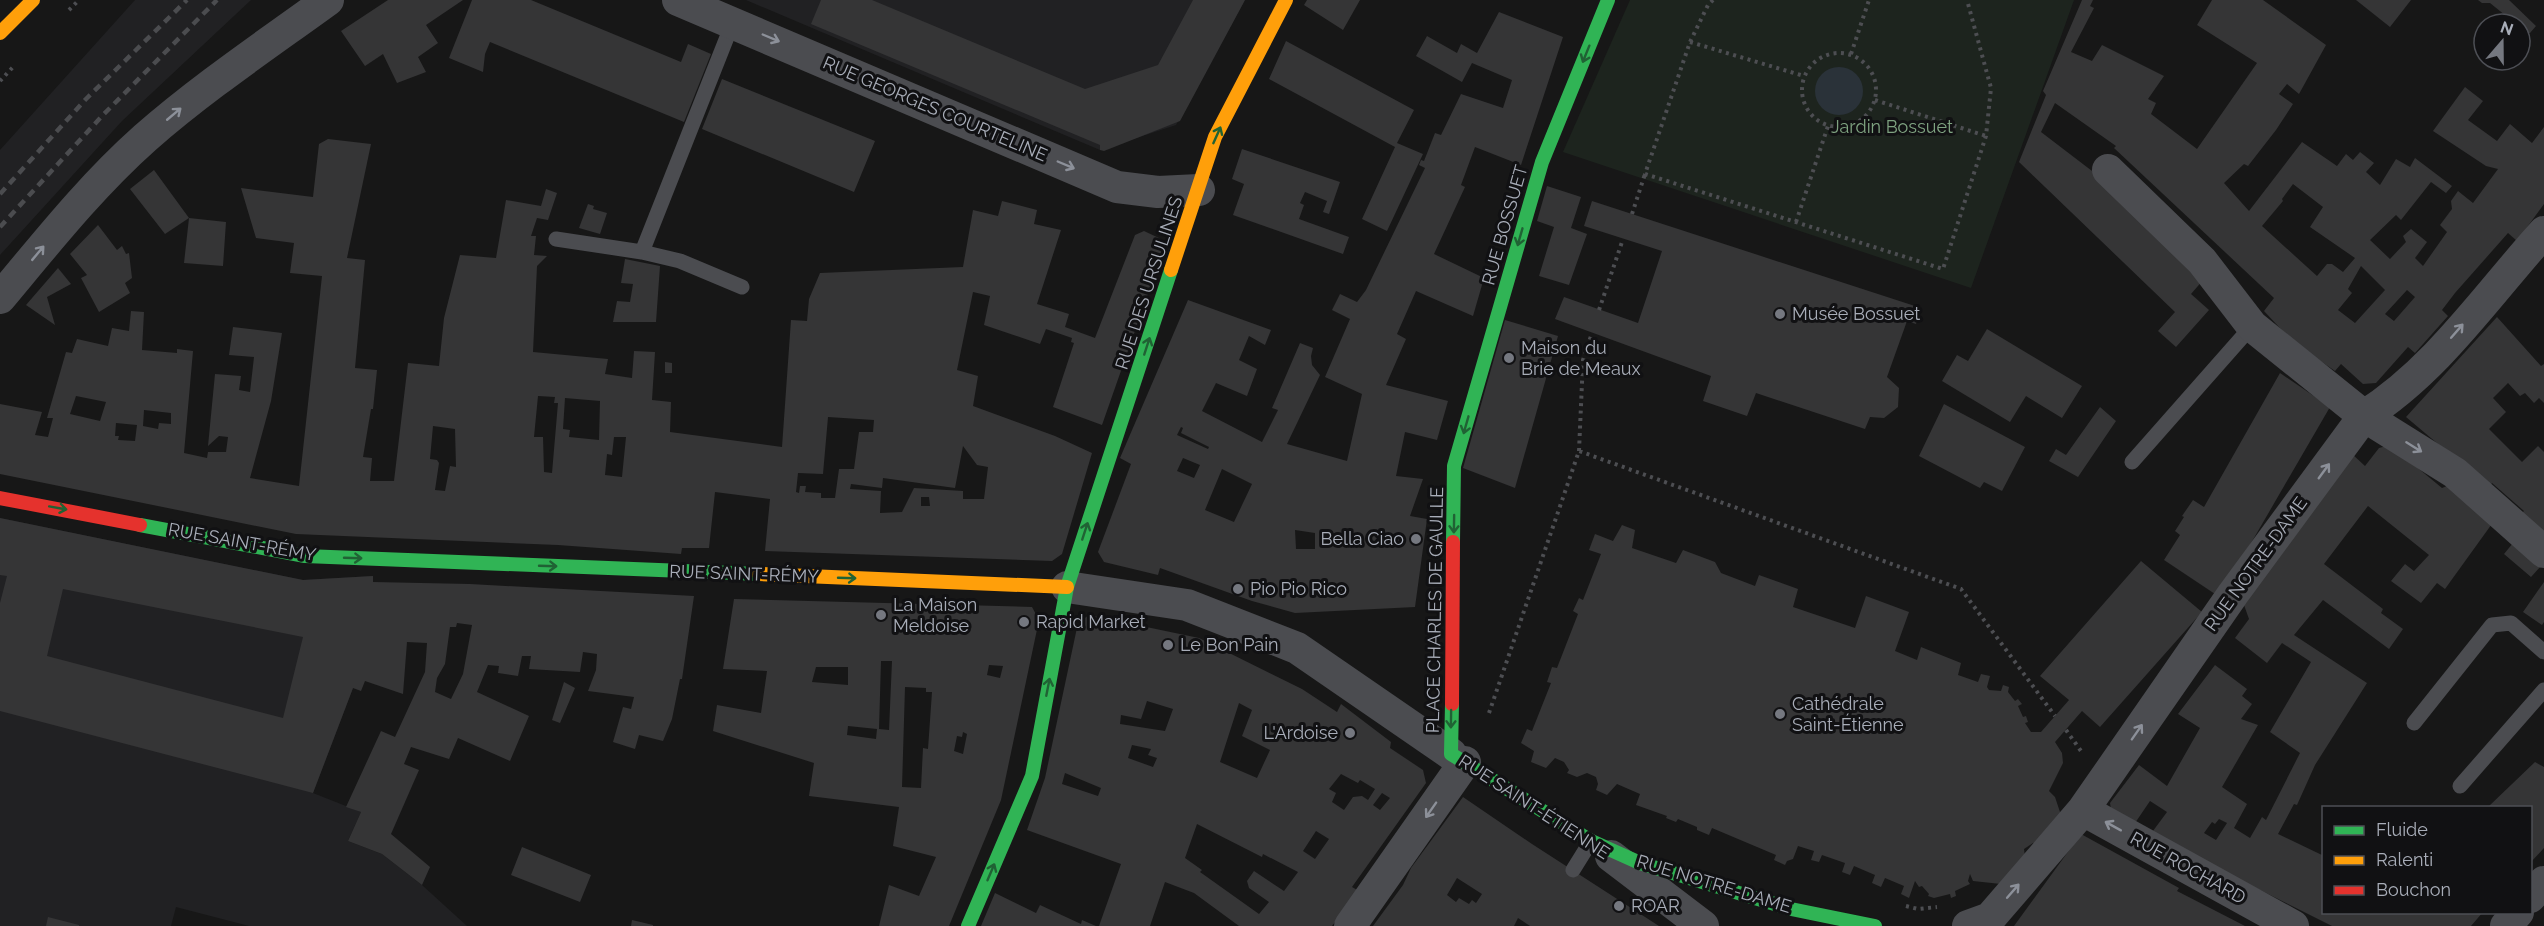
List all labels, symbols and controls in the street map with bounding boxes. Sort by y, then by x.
north arrow [2472,12,2532,72]
text: N [2498,17,2516,39]
one-way arrow [762,34,780,45]
one-way arrow [1580,44,1591,63]
street label: RUE GEORGES COURTELINE [820,52,1051,165]
one-way arrow [166,107,181,121]
park label: Jardin Bossuet [1831,116,1953,137]
one-way arrow [1212,126,1223,144]
one-way arrow [1056,160,1074,171]
street label: RUE BOSSUET [1477,162,1532,287]
street label: RUE DES URSULINES [1111,194,1186,372]
one-way arrow [1514,227,1525,246]
one-way arrow [31,245,44,261]
place label: Musée Bossuet [1792,303,1920,324]
marker: Musée Bossuet [1773,307,1787,321]
one-way arrow [2450,324,2464,339]
one-way arrow [1142,337,1153,356]
place label: Maison du Brie de Meaux [1521,337,1641,379]
marker: Maison du Brie de Meaux [1502,351,1516,365]
one-way arrow [1460,415,1471,434]
one-way arrow [2405,441,2422,453]
one-way arrow [2317,464,2330,480]
street label: PLACE CHARLES DE GAULLE [1422,487,1447,733]
street label: RUE NOTRE-DAME [2200,493,2311,635]
one-way arrow [47,502,67,513]
one-way arrow [1448,514,1459,534]
street label: RUE SAINT-RÉMY [167,517,318,565]
one-way arrow [1081,522,1092,541]
place label: Bella Ciao [1320,528,1404,549]
marker: Bella Ciao [1409,532,1423,546]
one-way arrow [342,553,362,564]
street label: RUE SAINT-RÉMY [669,559,820,587]
one-way arrow [537,561,557,572]
one-way arrow [837,573,857,584]
place label: Pio Pio Rico [1250,578,1347,599]
marker: Pio Pio Rico [1231,582,1245,596]
place label: La Maison Meldoise [893,594,977,636]
marker: La Maison Meldoise [874,608,888,622]
place label: Rapid Market [1036,611,1146,632]
marker: Rapid Market [1017,615,1031,629]
place label: Le Bon Pain [1180,634,1279,655]
marker: Le Bon Pain [1161,638,1175,652]
one-way arrow [1043,678,1054,697]
place label: Cathédrale Saint-Étienne [1792,693,1904,735]
marker: Cathédrale Saint-Étienne [1773,707,1787,721]
one-way arrow [1446,709,1457,729]
place label: L'Ardoise [1264,722,1338,743]
one-way arrow [2131,725,2143,741]
marker: L'Ardoise [1343,726,1357,740]
street label: RUE SAINT-ÉTIENNE [1455,749,1614,863]
one-way arrow [1425,801,1437,817]
legend [2322,806,2532,914]
text: Fluide [2376,819,2428,840]
one-way arrow [2105,820,2122,832]
street label: RUE ROCHARD [2127,827,2250,908]
text: Ralenti [2376,849,2433,870]
street label: RUE NOTRE-DAME [1634,850,1794,917]
one-way arrow [986,863,997,882]
text: Bouchon [2376,879,2451,900]
one-way arrow [2006,884,2020,899]
place label: ROAR [1631,895,1680,916]
marker: ROAR [1612,899,1626,913]

